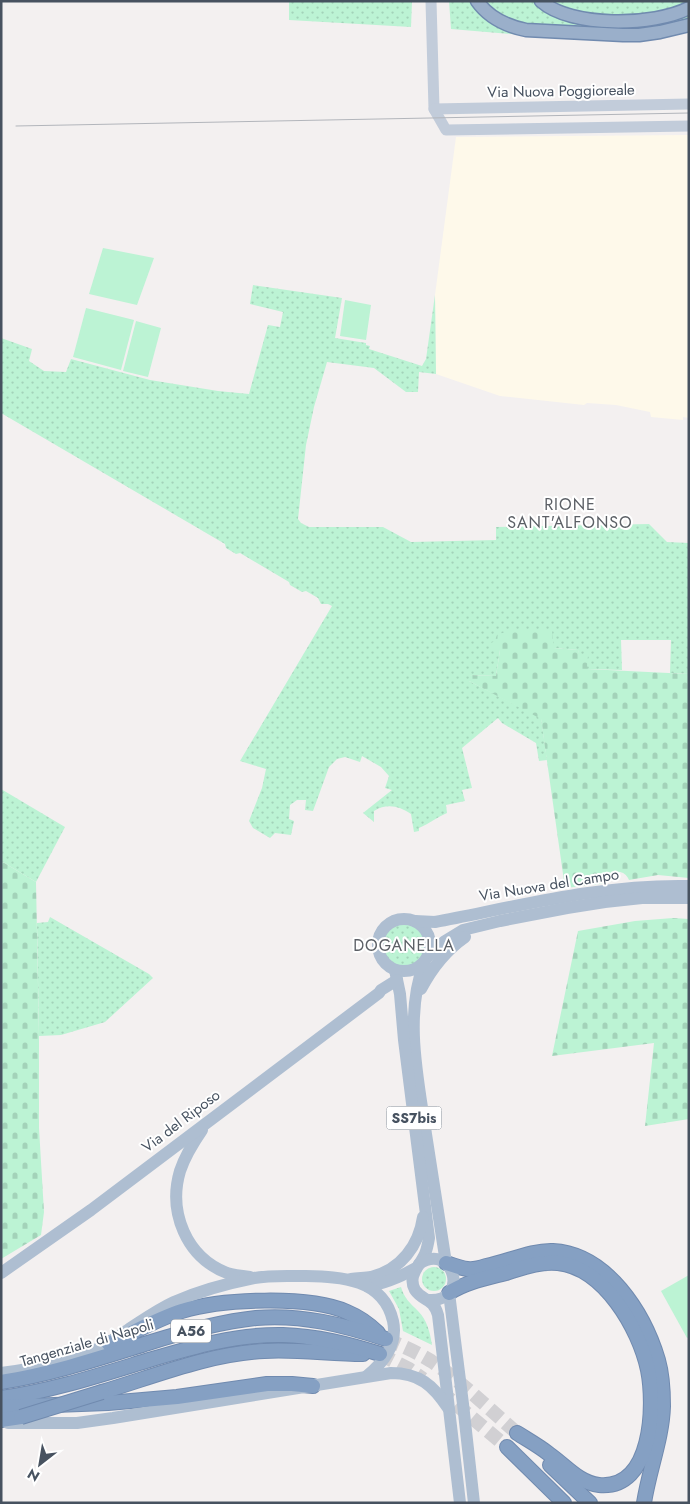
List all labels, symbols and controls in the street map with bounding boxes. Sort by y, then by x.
street label: Via Nuova Poggioreale [487,79,635,103]
district label: RIONE SANT'ALFONSO [507,493,633,534]
street label: Via Nuova del Campo [477,863,621,907]
district label: DOGANELLA [353,934,455,957]
street label: Via del Riposo [137,1084,225,1158]
road number: SS7bis [386,1106,442,1130]
street label: Tangenziale di Napoli [17,1313,157,1373]
road number: A56 [171,1320,211,1342]
north arrow [15,1439,65,1489]
text: N [23,1464,43,1487]

